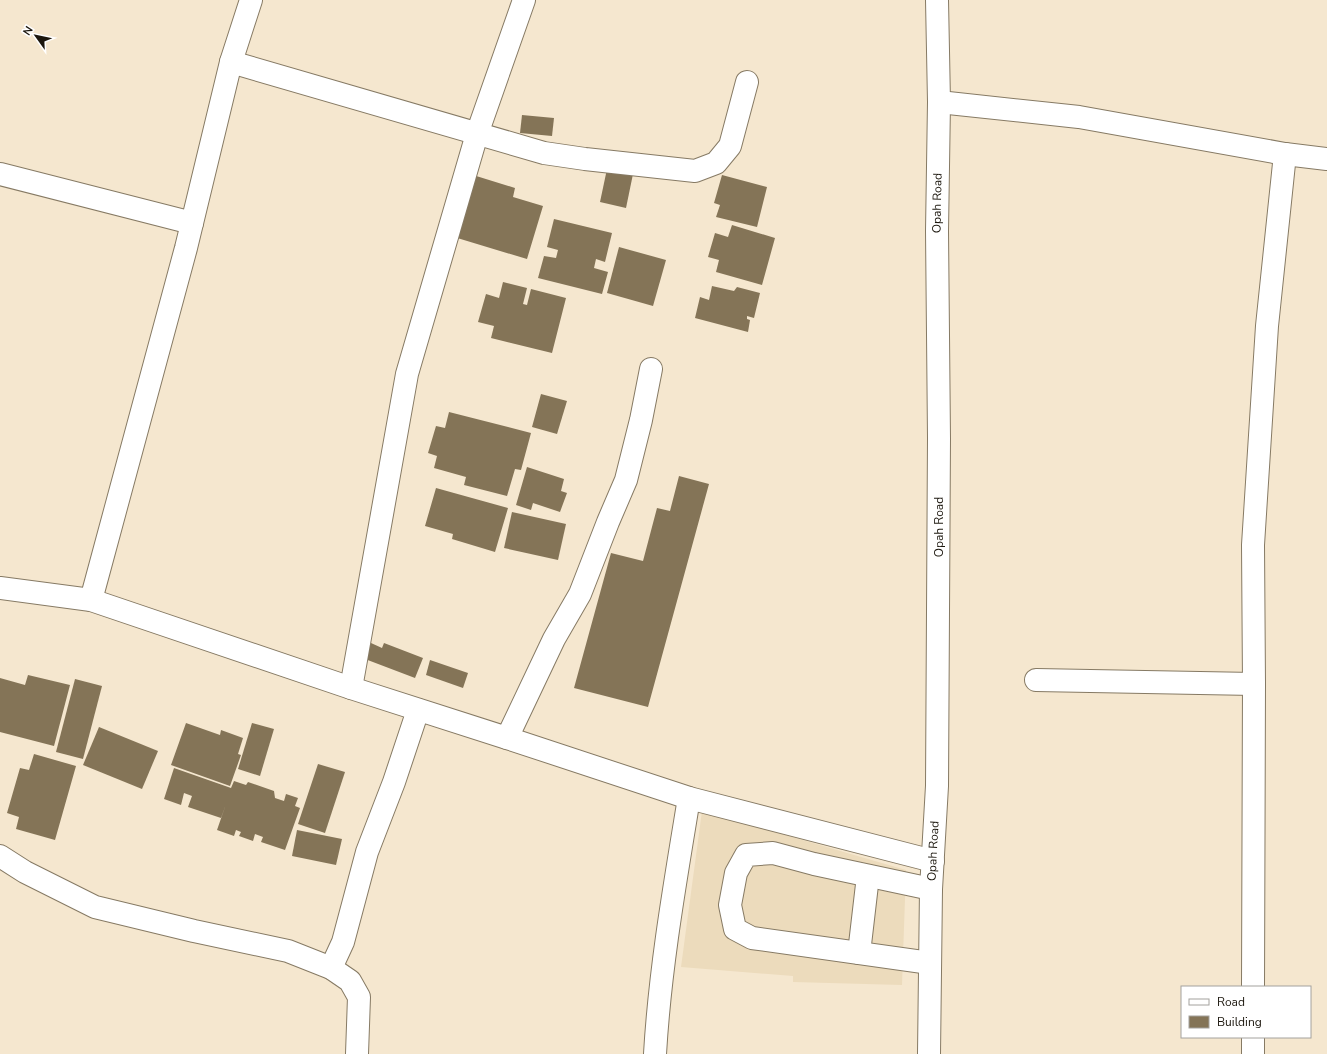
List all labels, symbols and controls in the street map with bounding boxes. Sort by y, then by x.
north arrow [16,16,56,56]
text: N [20,23,37,38]
street label: Opah Road [928,173,946,233]
street label: Opah Road [931,497,947,557]
street label: Opah Road [923,820,943,882]
legend [1181,986,1311,1038]
text: Road [1217,994,1245,1010]
text: Building [1217,1014,1262,1030]

